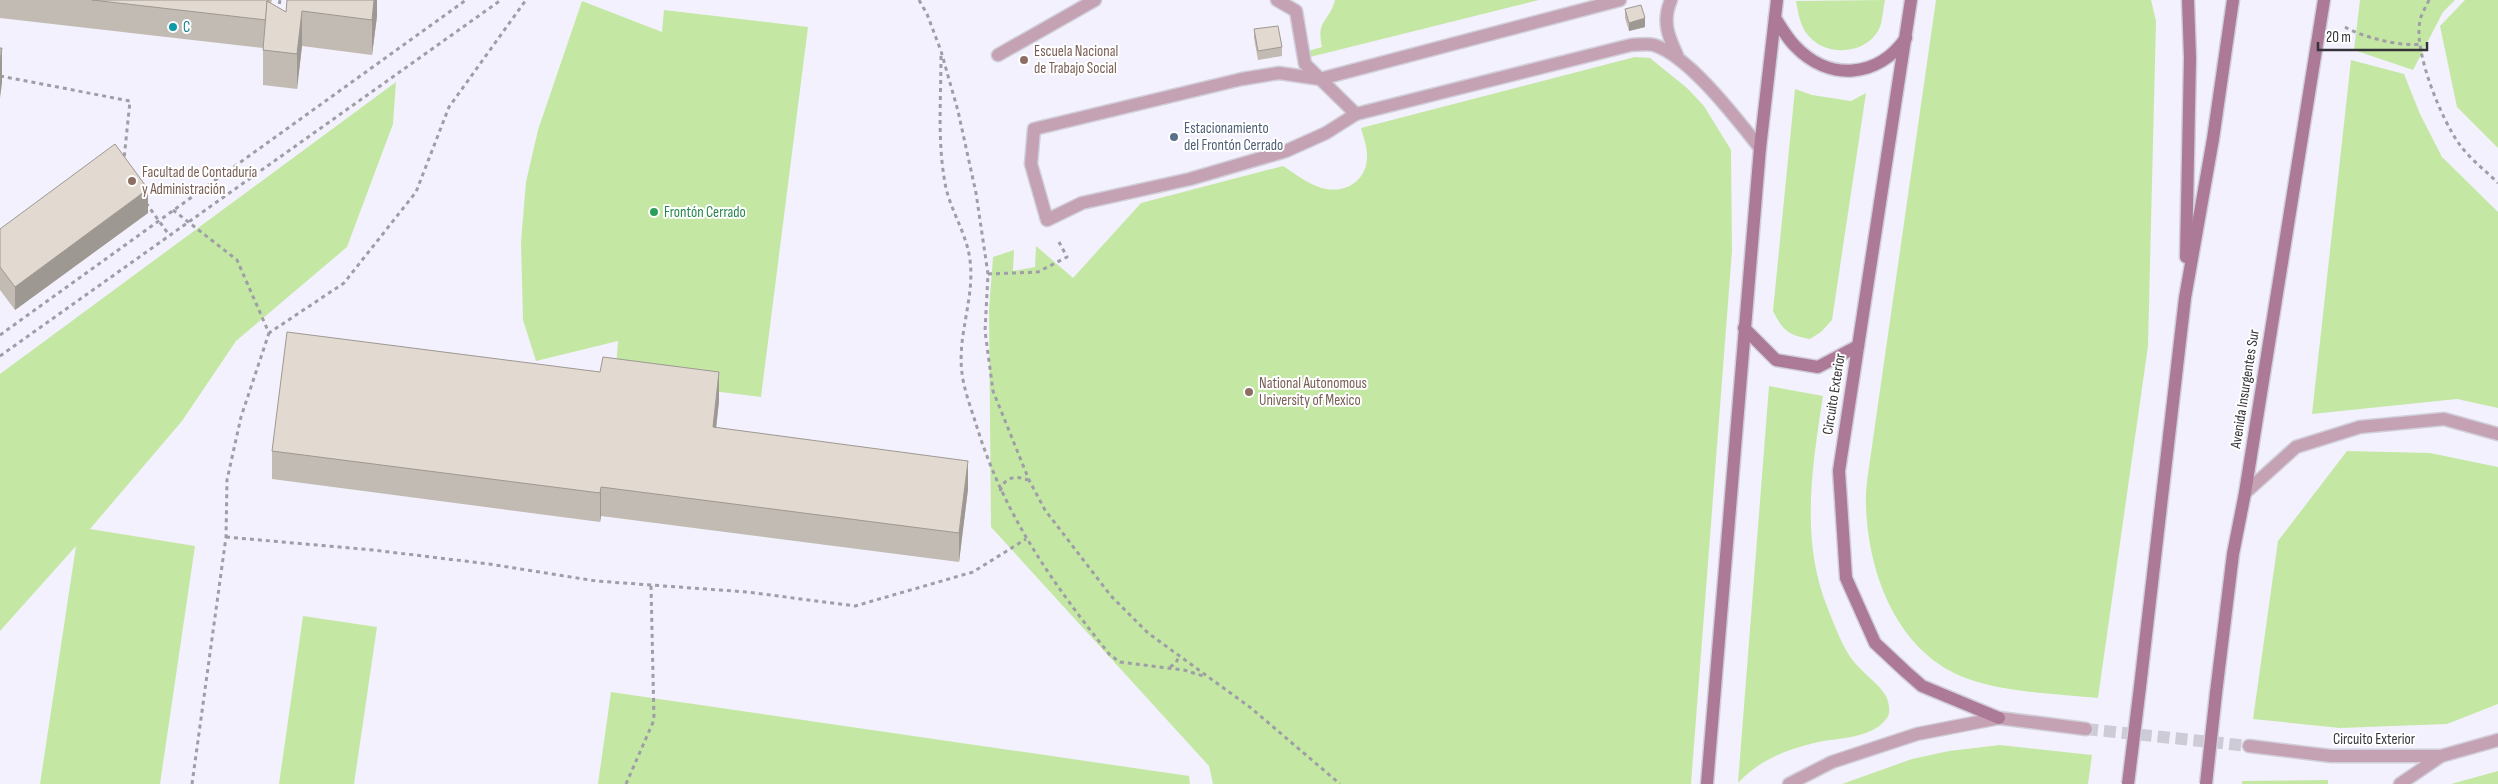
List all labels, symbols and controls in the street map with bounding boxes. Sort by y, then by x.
place label: C [183,18,190,37]
scale bar [2318,20,2427,52]
marker: C [167,21,179,33]
text: 20 m [2326,28,2351,47]
place label: Escuela Nacional de Trabajo Social [1034,42,1118,78]
marker: Escuela Nacional de Trabajo Social [1018,54,1030,66]
place label: Estacionamiento del Frontón Cerrado [1184,119,1283,155]
marker: Estacionamiento del Frontón Cerrado [1168,131,1180,143]
place label: Facultad de Contaduría y Administración [142,163,258,199]
marker: Facultad de Contaduría y Administración [126,175,138,187]
place label: Frontón Cerrado [664,203,746,222]
marker: Frontón Cerrado [648,206,660,218]
street label: Avenida Insurgentes Sur [2226,327,2264,451]
street label: Circuito Exterior [1818,351,1850,436]
place label: National Autonomous University of Mexico [1259,374,1367,410]
marker: National Autonomous University of Mexico [1243,386,1255,398]
street label: Circuito Exterior [2333,730,2416,749]

